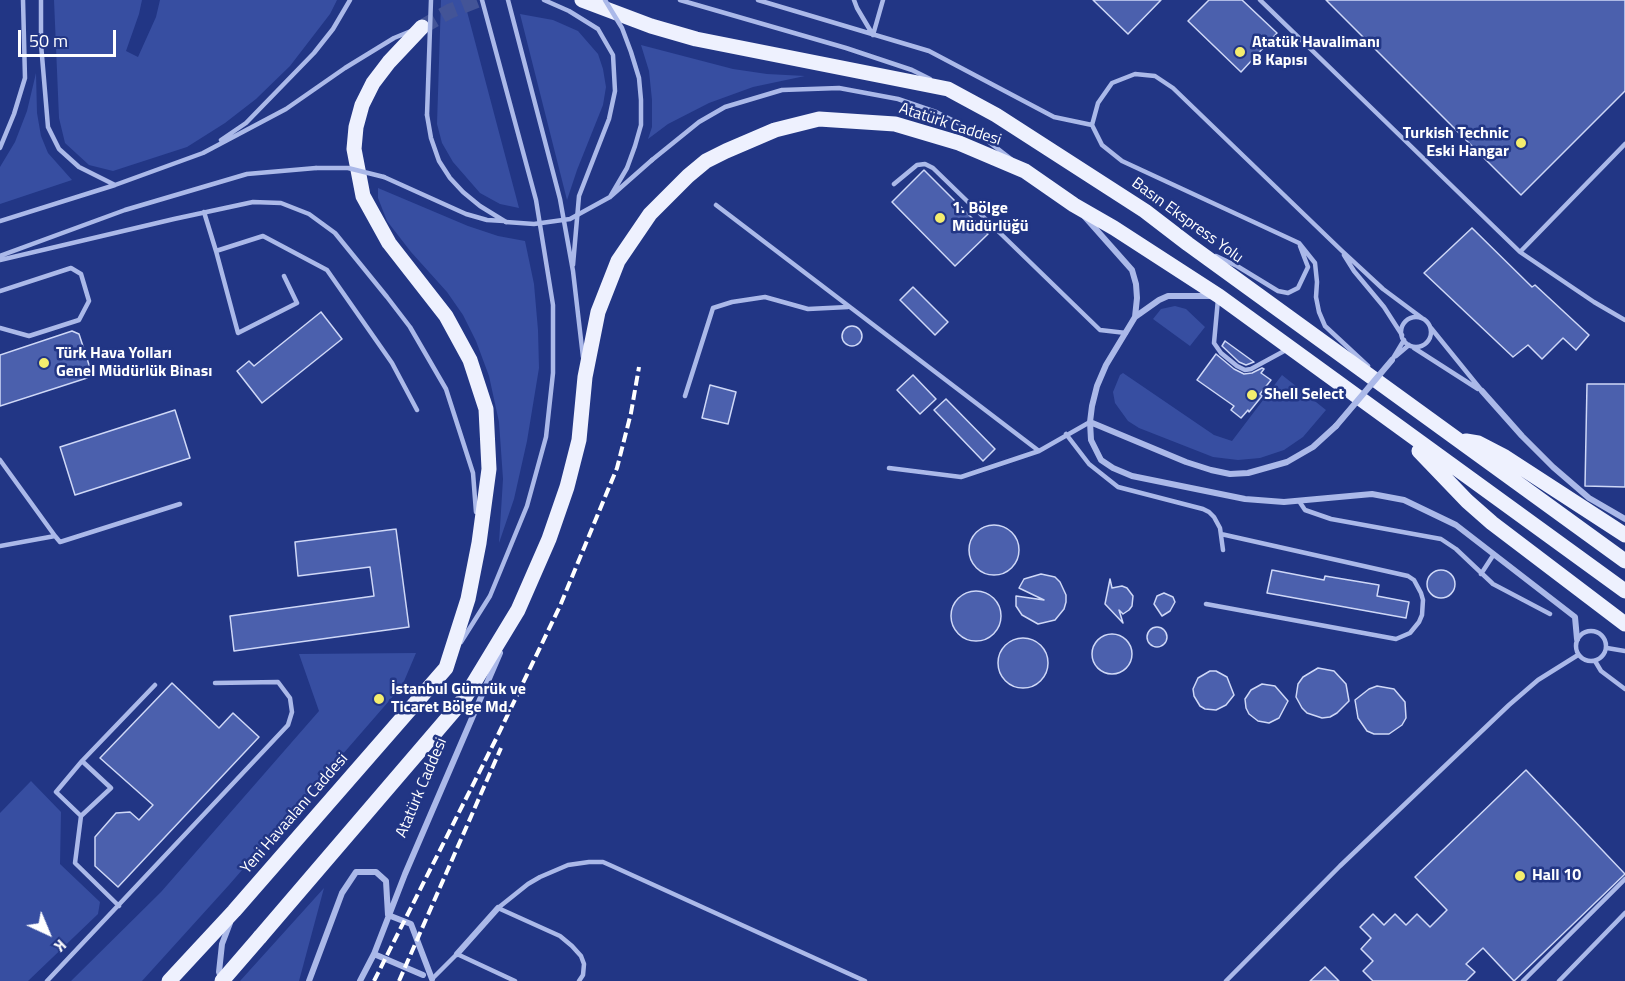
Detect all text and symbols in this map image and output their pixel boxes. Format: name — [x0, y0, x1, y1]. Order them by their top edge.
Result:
scale bar — [21, 18, 118, 56]
text: 50 m — [29, 27, 68, 54]
place label: Atatük Havalimanı B Kapısı — [1252, 33, 1380, 71]
marker: Atatük Havalimanı B Kapısı — [1233, 45, 1247, 59]
street label: Atatürk Caddesi — [896, 99, 1004, 151]
place label: Turkish Technic Eski Hangar — [1403, 124, 1509, 162]
marker: Turkish Technic Eski Hangar — [1514, 136, 1528, 150]
street label: Basın Ekspress Yolu — [1127, 174, 1247, 268]
place label: 1. Bölge Müdürlüğü — [952, 199, 1029, 237]
marker: 1. Bölge Müdürlüğü — [933, 211, 947, 225]
place label: Türk Hava Yolları Genel Müdürlük Binası — [56, 344, 212, 382]
marker: Türk Hava Yolları Genel Müdürlük Binası — [37, 356, 51, 370]
place label: Shell Select — [1264, 385, 1344, 405]
marker: Shell Select — [1245, 388, 1259, 402]
place label: İstanbul Gümrük ve Ticaret Bölge Md. — [391, 680, 526, 718]
marker: İstanbul Gümrük ve Ticaret Bölge Md. — [372, 692, 386, 706]
street label: Atatürk Caddesi — [392, 735, 452, 841]
street label: Yeni Havaalanı Caddesi — [237, 750, 353, 878]
place label: Hall 10 — [1532, 866, 1581, 886]
marker: Hall 10 — [1513, 869, 1527, 883]
north arrow — [18, 903, 78, 963]
text: K — [49, 934, 72, 958]

